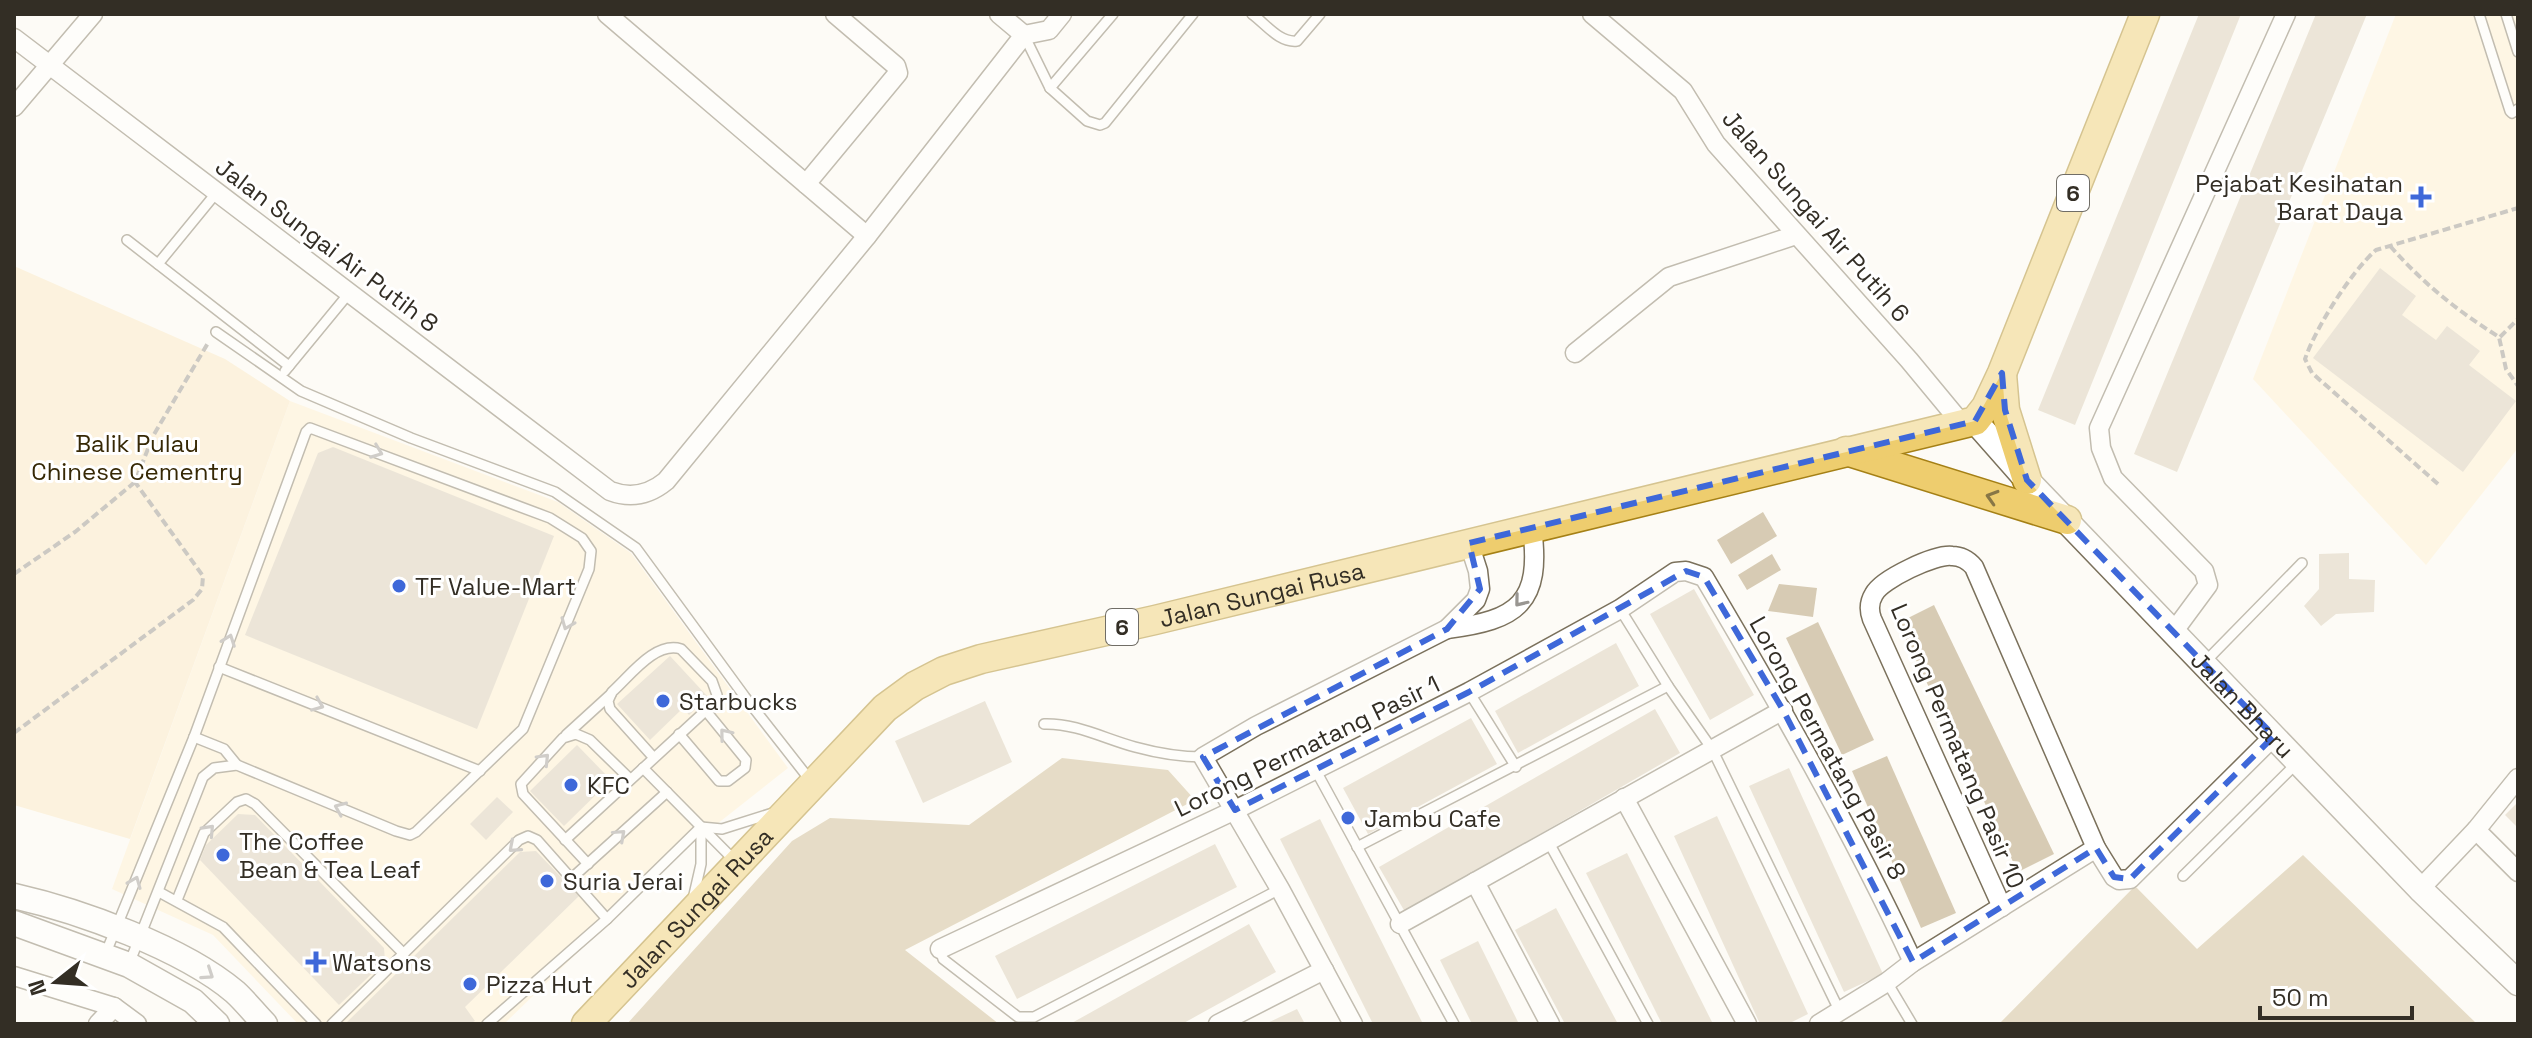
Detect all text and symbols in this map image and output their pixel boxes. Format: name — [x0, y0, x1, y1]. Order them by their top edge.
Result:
street label: Jalan Sungai Air Putih 6 — [1715, 104, 1917, 328]
street label: Jalan Sungai Air Putih 8 — [209, 151, 445, 339]
place label: Pejabat Kesihatan Barat Daya — [2195, 168, 2403, 227]
road number: 6 — [2057, 175, 2089, 211]
marker: Pejabat Kesihatan Barat Daya — [2410, 186, 2432, 208]
park label: Balik Pulau Chinese Cementry — [31, 428, 243, 487]
one-way arrow — [369, 442, 383, 459]
one-way arrow — [1986, 490, 2000, 506]
street label: Jalan Sungai Rusa — [1156, 554, 1368, 634]
place label: TF Value-Mart — [415, 571, 576, 602]
marker: TF Value-Mart — [390, 577, 408, 595]
one-way arrow — [1515, 592, 1529, 607]
street label: Lorong Permatang Pasir 10 — [1884, 599, 2032, 893]
road number: 6 — [1106, 609, 1138, 645]
street label: Lorong Permatang Pasir 8 — [1743, 611, 1913, 885]
one-way arrow — [560, 616, 577, 630]
one-way arrow — [220, 634, 236, 648]
street label: Jalan Bharu — [2184, 645, 2301, 764]
street label: Lorong Permatang Pasir 1 — [1169, 668, 1445, 824]
place label: Starbucks — [679, 686, 797, 717]
marker: Starbucks — [654, 692, 672, 710]
one-way arrow — [310, 696, 324, 712]
one-way arrow — [720, 729, 735, 743]
one-way arrow — [534, 753, 548, 768]
place label: KFC — [587, 770, 630, 801]
marker: KFC — [562, 776, 580, 794]
one-way arrow — [334, 801, 348, 817]
place label: Jambu Cafe — [1364, 803, 1501, 834]
marker: Jambu Cafe — [1339, 809, 1357, 827]
street label: Jalan Sungai Rusa — [613, 821, 779, 995]
one-way arrow — [199, 824, 213, 839]
place label: The Coffee Bean & Tea Leaf — [239, 826, 421, 885]
one-way arrow — [611, 829, 625, 844]
one-way arrow — [508, 837, 523, 852]
marker: The Coffee Bean & Tea Leaf — [214, 846, 232, 864]
place label: Suria Jerai — [563, 866, 683, 897]
marker: Suria Jerai — [538, 872, 556, 890]
one-way arrow — [125, 876, 142, 890]
north arrow — [16, 942, 96, 1022]
place label: Watsons — [332, 947, 432, 978]
marker: Watsons — [307, 953, 325, 971]
one-way arrow — [200, 964, 214, 979]
place label: Pizza Hut — [486, 969, 593, 1000]
scale bar — [2260, 970, 2412, 1020]
marker: Pizza Hut — [461, 975, 479, 993]
text: N — [21, 977, 52, 999]
text: 50 m — [2272, 982, 2329, 1013]

